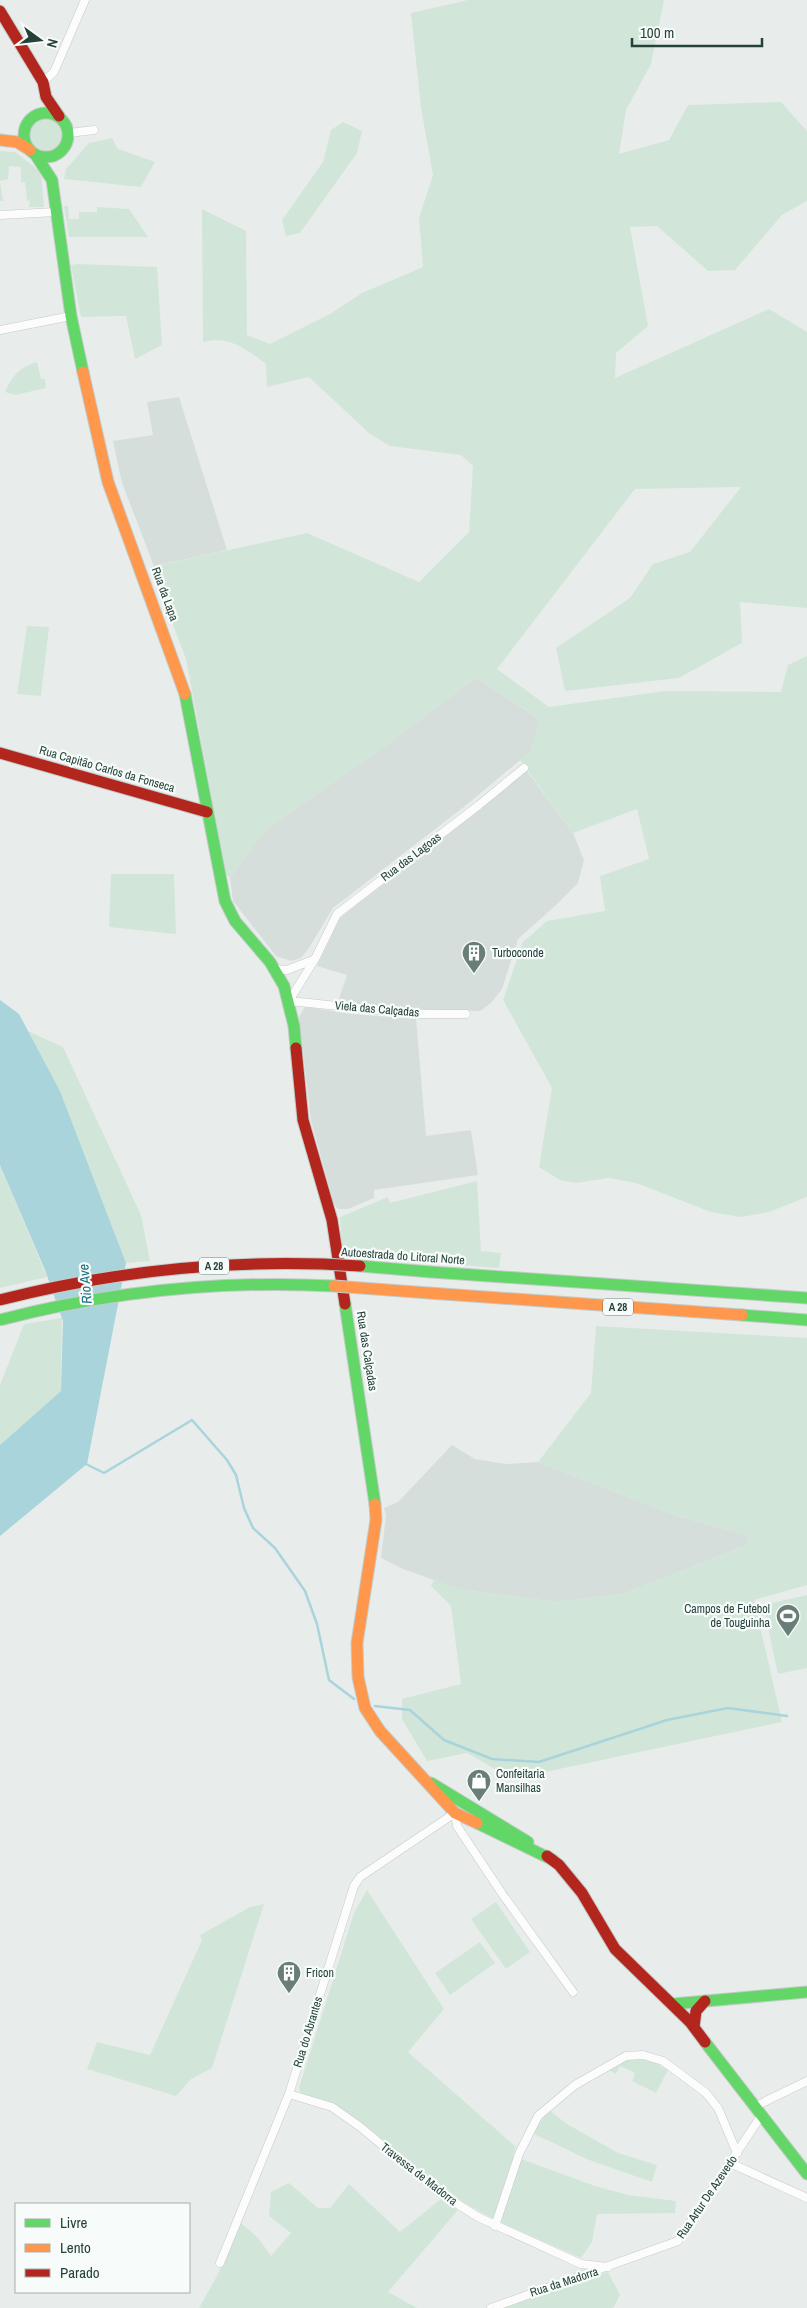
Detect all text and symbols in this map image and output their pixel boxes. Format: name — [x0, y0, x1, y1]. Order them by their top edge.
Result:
north arrow — [15, 15, 65, 65]
scale bar — [632, 15, 762, 47]
text: 100 m — [640, 22, 674, 43]
text: N — [43, 37, 62, 50]
street label: Rua da Lapa — [148, 565, 182, 624]
street label: Rua Capitão Carlos da Fonseca — [37, 742, 177, 796]
street label: Rua das Lagoas — [378, 829, 444, 885]
building icon: Turboconde — [461, 940, 487, 974]
place label: Turboconde — [492, 945, 544, 961]
street label: Viela das Calçadas — [334, 997, 420, 1021]
street label: Autoestrada do Litoral Norte — [340, 1244, 465, 1268]
road number: A 28 — [199, 1258, 229, 1274]
water label: Rio Ave — [74, 1263, 96, 1305]
road number: A 28 — [603, 1298, 633, 1315]
street label: Rua das Calçadas — [353, 1310, 381, 1392]
place label: Campos de Futebol de Touguinha — [684, 1601, 771, 1631]
sports icon: Campos de Futebol de Touguinha — [775, 1603, 801, 1637]
place label: Confeitaria Mansilhas — [496, 1766, 545, 1796]
shop icon: Confeitaria Mansilhas — [466, 1768, 492, 1802]
building icon: Fricon — [276, 1960, 302, 1994]
place label: Fricon — [306, 1965, 334, 1981]
street label: Rua do Abrantes — [290, 1995, 326, 2069]
street label: Travessa de Madorra — [377, 2139, 461, 2209]
street label: Rua Artur De Azevedo — [673, 2152, 741, 2242]
legend — [15, 2203, 190, 2293]
text: Livre — [60, 2212, 88, 2233]
text: Lento — [60, 2237, 91, 2258]
text: Parado — [60, 2262, 100, 2283]
street label: Rua da Madorra — [528, 2263, 601, 2301]

